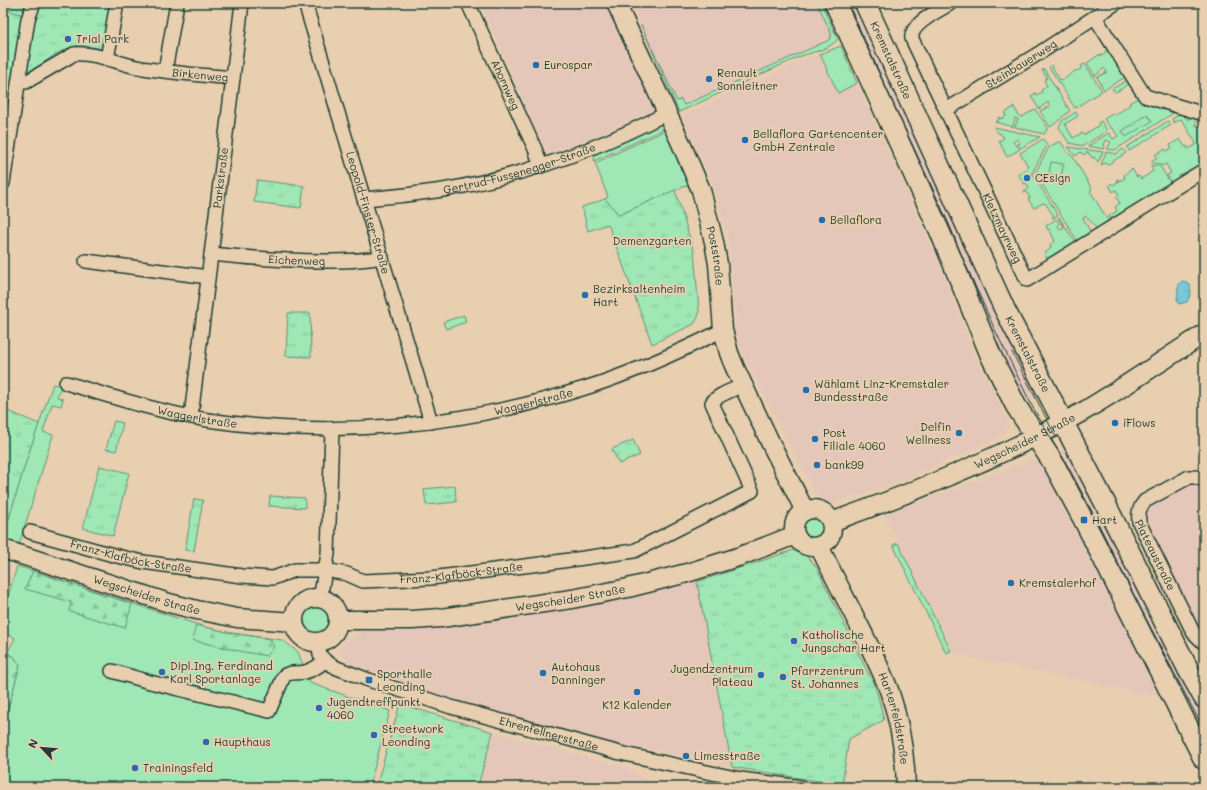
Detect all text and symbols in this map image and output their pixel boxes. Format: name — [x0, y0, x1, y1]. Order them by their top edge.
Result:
street label: Kremstalstraße — [867, 19, 916, 102]
place label: Trial Park — [76, 31, 129, 46]
marker: Trial Park — [63, 34, 73, 44]
street label: Steinbauerweg — [982, 36, 1059, 91]
street label: Ahornweg — [488, 57, 524, 112]
place label: Eurospar — [544, 57, 593, 72]
marker: Eurospar — [531, 60, 541, 70]
street label: Birkenweg — [171, 64, 229, 85]
place label: Renault Sonnleitner — [717, 65, 778, 93]
marker: Renault Sonnleitner — [704, 74, 714, 84]
place label: Bellaflora Gartencenter GmbH Zentrale — [753, 126, 883, 154]
marker: Bellaflora Gartencenter GmbH Zentrale — [740, 135, 750, 145]
street label: Gertrud-Fussenegger-Straße — [442, 139, 598, 197]
street label: Parkstraße — [209, 146, 231, 209]
street label: Leopold-Finster-Straße — [343, 150, 394, 276]
place label: CEsign — [1035, 170, 1070, 185]
marker: CEsign — [1022, 173, 1032, 183]
street label: Kletzmayrweg — [980, 190, 1026, 265]
place label: Bellaflora — [830, 212, 882, 227]
marker: Bellaflora — [817, 215, 827, 225]
street label: Poststraße — [703, 225, 728, 286]
park label: Demenzgarten — [613, 233, 691, 248]
street label: Eichenweg — [268, 251, 325, 268]
place label: Bezirksaltenheim Hart — [593, 281, 685, 309]
marker: Bezirksaltenheim Hart — [580, 290, 590, 300]
street label: Kremstalstraße — [1002, 313, 1054, 395]
place label: Wählamt Linz-Kremstaler Bundesstraße — [814, 376, 949, 404]
street label: Waggerlstraße — [493, 384, 575, 418]
marker: Wählamt Linz-Kremstaler Bundesstraße — [801, 385, 811, 395]
street label: Waggerlstraße — [156, 402, 238, 431]
street label: Wegscheider Straße — [971, 409, 1078, 472]
place label: iFlows — [1123, 415, 1156, 430]
marker: iFlows — [1110, 418, 1120, 428]
place label: Delfin Wellness — [905, 419, 951, 447]
place label: Post Filiale 4060 — [823, 425, 885, 453]
marker: Delfin Wellness — [954, 428, 964, 438]
marker: Post Filiale 4060 — [810, 434, 820, 444]
place label: bank99 — [825, 457, 864, 472]
marker: bank99 — [812, 460, 822, 470]
place label: Hart — [1092, 512, 1117, 527]
marker: Hart — [1079, 515, 1089, 525]
street label: Plateaustraße — [1132, 517, 1179, 593]
street label: Franz-Klafböck-Straße — [69, 535, 193, 576]
street label: Franz-Klafböck-Straße — [400, 558, 524, 586]
street label: Wegscheider Straße — [92, 571, 202, 618]
place label: Kremstalerhof — [1019, 575, 1097, 590]
marker: Kremstalerhof — [1006, 578, 1016, 588]
street label: Wegscheider Straße — [514, 581, 627, 614]
place label: Katholische Jungschar Hart — [802, 627, 886, 655]
marker: Katholische Jungschar Hart — [789, 636, 799, 646]
place label: Dipl.Ing. Ferdinand Karl Sportanlage — [170, 658, 273, 686]
place label: Autohaus Danninger — [551, 659, 606, 687]
place label: Jugendzentrum Plateau — [671, 661, 753, 689]
place label: Pfarrzentrum St. Johannes — [791, 663, 864, 691]
place label: Sporthalle Leonding — [377, 666, 432, 694]
marker: Dipl.Ing. Ferdinand Karl Sportanlage — [157, 667, 167, 677]
marker: Autohaus Danninger — [538, 668, 548, 678]
marker: Jugendzentrum Plateau — [756, 670, 766, 680]
street label: Harterfeldstraße — [875, 670, 913, 765]
marker: Pfarrzentrum St. Johannes — [778, 672, 788, 682]
marker: Sporthalle Leonding — [364, 675, 374, 685]
marker: K12 Kalender — [632, 687, 642, 697]
place label: Jugendtreffpunkt 4060 — [327, 694, 421, 722]
place label: K12 Kalender — [602, 697, 672, 712]
marker: Jugendtreffpunkt 4060 — [314, 703, 324, 713]
street label: Ehrenfellnerstraße — [498, 713, 601, 754]
place label: Streetwork Leonding — [382, 721, 444, 749]
north arrow — [22, 728, 62, 768]
marker: Streetwork Leonding — [369, 730, 379, 740]
place label: Haupthaus — [214, 734, 271, 749]
text: N — [24, 736, 41, 750]
marker: Haupthaus — [201, 737, 211, 747]
place label: Limesstraße — [694, 748, 761, 763]
marker: Limesstraße — [681, 751, 691, 761]
place label: Trainingsfeld — [143, 760, 213, 775]
marker: Trainingsfeld — [130, 763, 140, 773]

